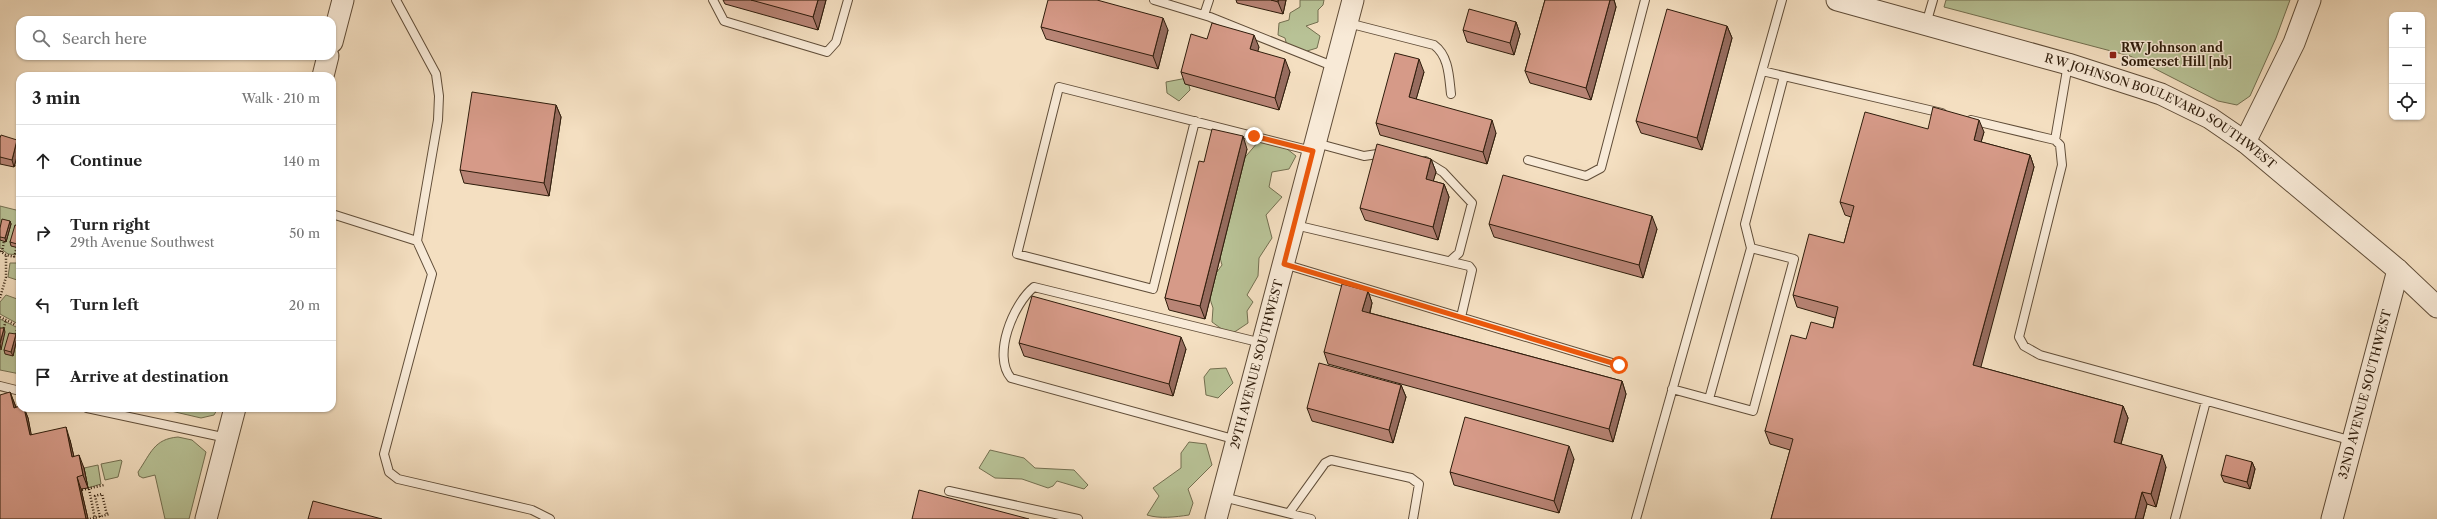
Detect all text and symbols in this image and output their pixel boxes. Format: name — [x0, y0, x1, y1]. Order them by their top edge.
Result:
map controls — [2389, 12, 2425, 120]
button: + — [2389, 12, 2425, 48]
search box — [16, 16, 336, 60]
icon: search — [30, 27, 52, 49]
text: Search here — [62, 29, 147, 48]
place label: RW Johnson and Somerset Hill [nb] — [2121, 40, 2232, 69]
button: − — [2389, 48, 2425, 84]
street label: R W JOHNSON BOULEVARD SOUTHWEST — [2043, 50, 2279, 172]
marker: RW Johnson and Somerset Hill [nb] — [2108, 50, 2118, 60]
button: locate — [2389, 84, 2425, 120]
text: 3 min — [32, 88, 81, 108]
text: Walk · 210 m — [242, 90, 320, 106]
route end — [1245, 127, 1263, 145]
icon: ahead — [32, 150, 54, 172]
text: Continue — [70, 151, 142, 170]
text: 140 m — [283, 153, 320, 169]
text: Turn right — [70, 215, 150, 234]
icon: right — [32, 222, 54, 244]
text: 50 m — [289, 225, 320, 241]
text: 29th Avenue Southwest — [70, 234, 214, 250]
street label: 29TH AVENUE SOUTHWEST — [1227, 278, 1286, 451]
icon: left — [32, 294, 54, 316]
text: Turn left — [70, 295, 139, 314]
text: 20 m — [289, 297, 320, 313]
street label: 32ND AVENUE SOUTHWEST — [2335, 308, 2394, 481]
route start — [1610, 356, 1628, 374]
icon: arrive — [32, 366, 54, 388]
text: Arrive at destination — [70, 367, 229, 386]

